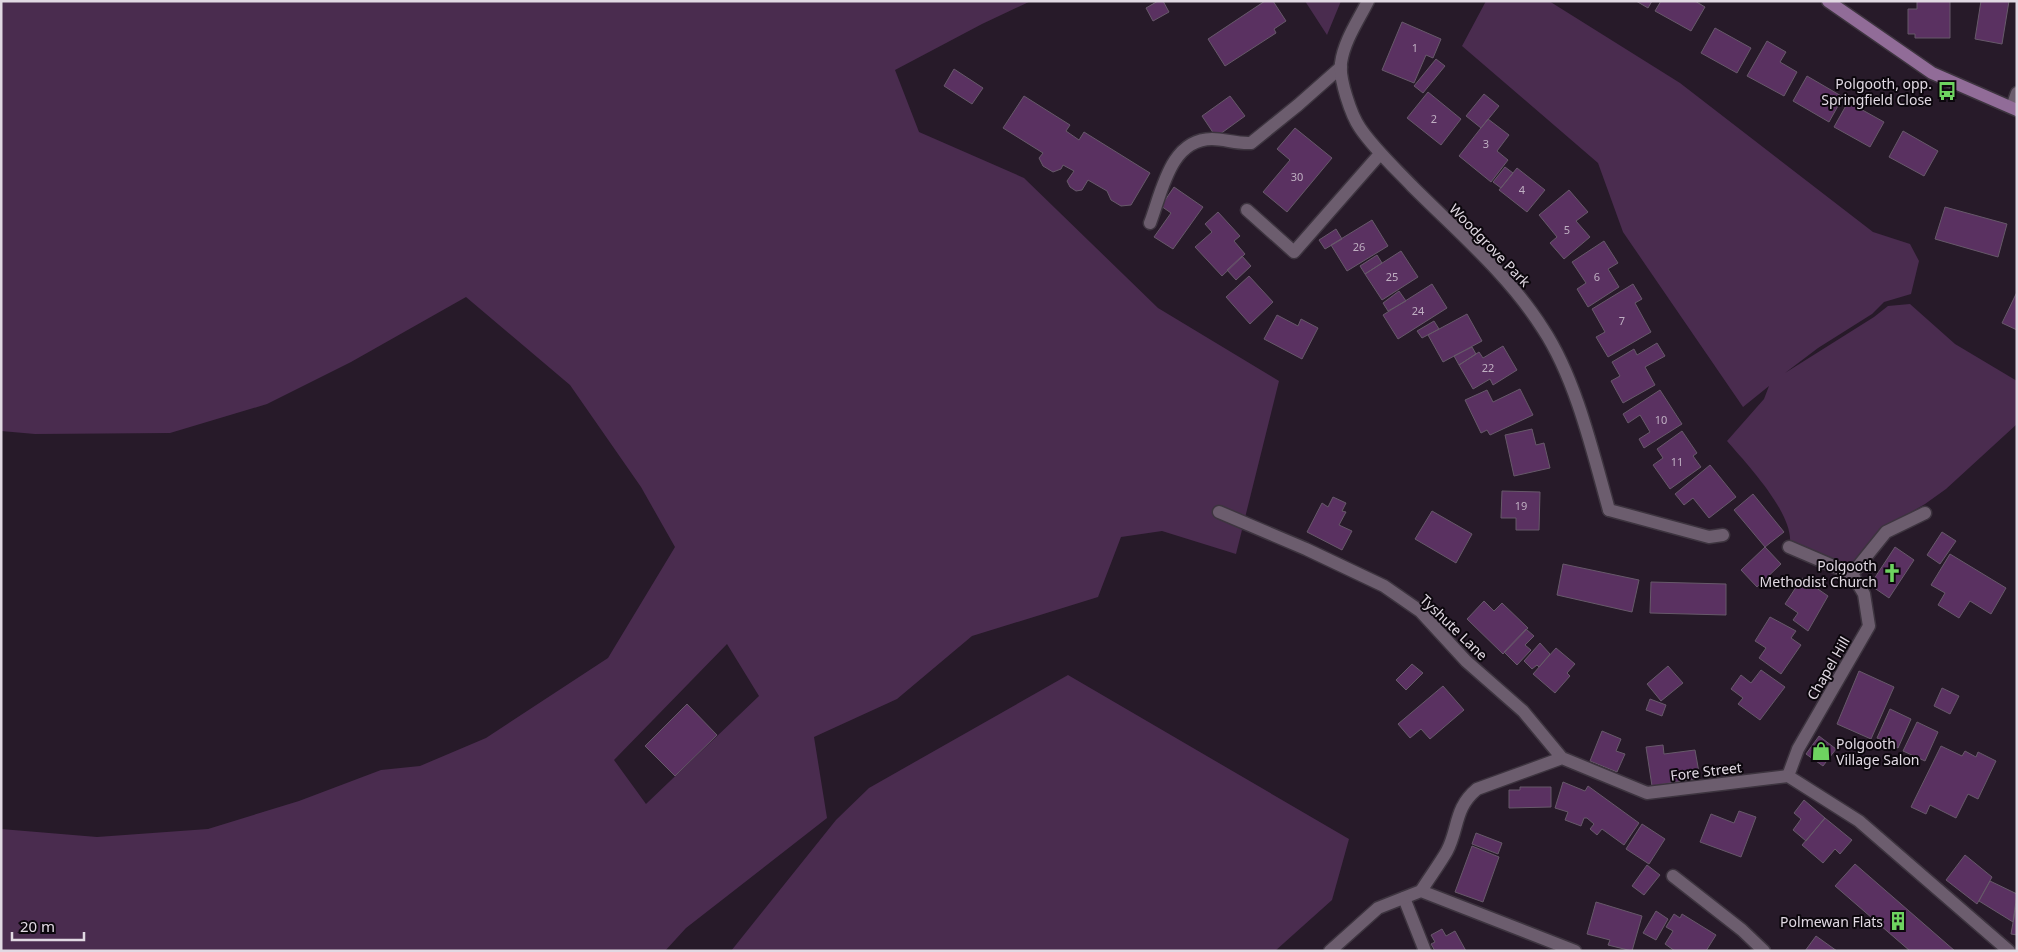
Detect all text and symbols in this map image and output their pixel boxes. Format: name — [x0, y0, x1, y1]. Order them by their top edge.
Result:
house number: 1 — [1412, 40, 1418, 55]
place label: Polgooth, opp. Springfield Close — [1821, 74, 1932, 109]
bus stop icon: Polgooth, opp. Springfield Close — [1936, 80, 1958, 102]
house number: 2 — [1431, 111, 1437, 126]
house number: 3 — [1483, 136, 1489, 151]
house number: 30 — [1291, 169, 1303, 184]
house number: 4 — [1519, 182, 1526, 197]
street label: Woodgrove Park — [1445, 199, 1535, 291]
house number: 5 — [1564, 222, 1570, 237]
house number: 26 — [1353, 239, 1365, 254]
house number: 25 — [1386, 269, 1398, 284]
house number: 6 — [1594, 269, 1600, 284]
house number: 24 — [1412, 303, 1425, 318]
house number: 7 — [1619, 313, 1625, 328]
house number: 22 — [1482, 360, 1494, 375]
house number: 10 — [1655, 412, 1667, 427]
house number: 11 — [1671, 454, 1683, 469]
house number: 19 — [1515, 498, 1527, 513]
place label: Polgooth Methodist Church — [1760, 556, 1877, 591]
church icon: Polgooth Methodist Church — [1881, 562, 1903, 584]
street label: Tyshute Lane — [1416, 590, 1492, 664]
street label: Chapel Hill — [1802, 633, 1854, 703]
place label: Polgooth Village Salon — [1836, 734, 1920, 769]
shop icon: Polgooth Village Salon — [1810, 740, 1832, 762]
street label: Fore Street — [1669, 757, 1743, 785]
scale bar — [12, 910, 85, 942]
building icon: Polmewan Flats — [1887, 910, 1909, 932]
place label: Polmewan Flats — [1780, 912, 1883, 931]
text: 20 m — [20, 916, 55, 936]

